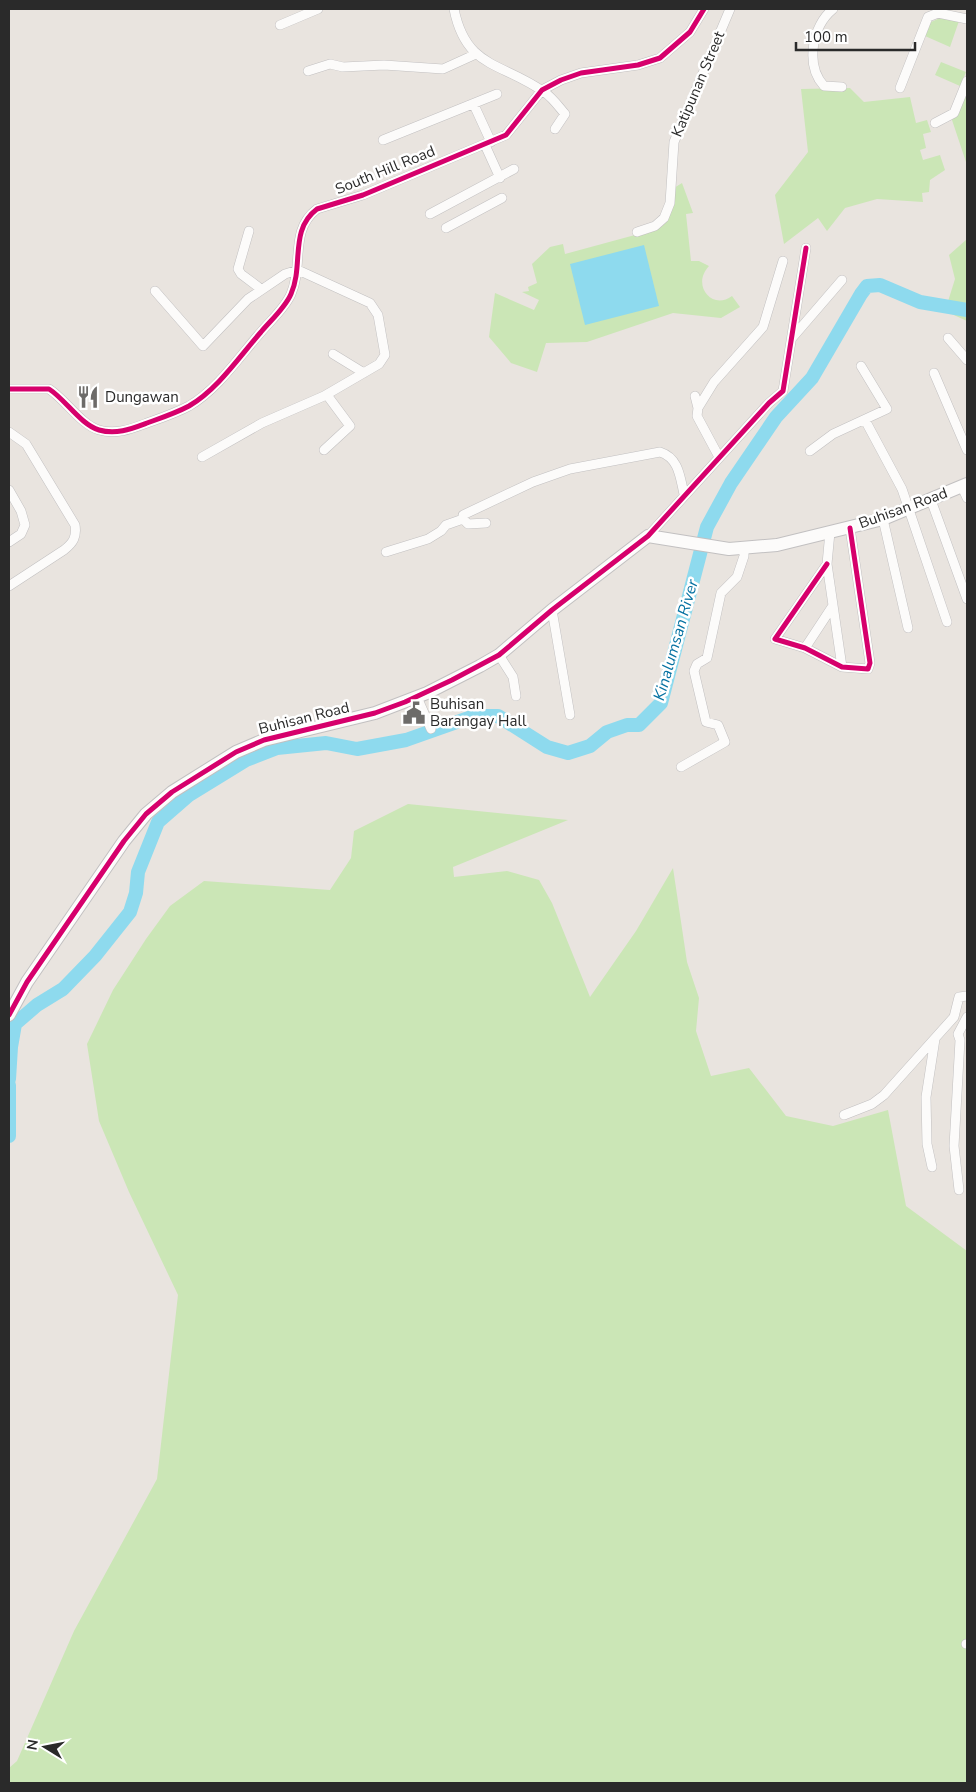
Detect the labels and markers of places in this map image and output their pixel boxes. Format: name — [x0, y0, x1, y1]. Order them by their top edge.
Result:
restaurant icon: Dungawan — [75, 384, 101, 410]
place label: Dungawan — [105, 387, 179, 407]
place label: Buhisan Barangay Hall — [430, 694, 527, 731]
public building icon: Buhisan Barangay Hall — [401, 700, 427, 726]

